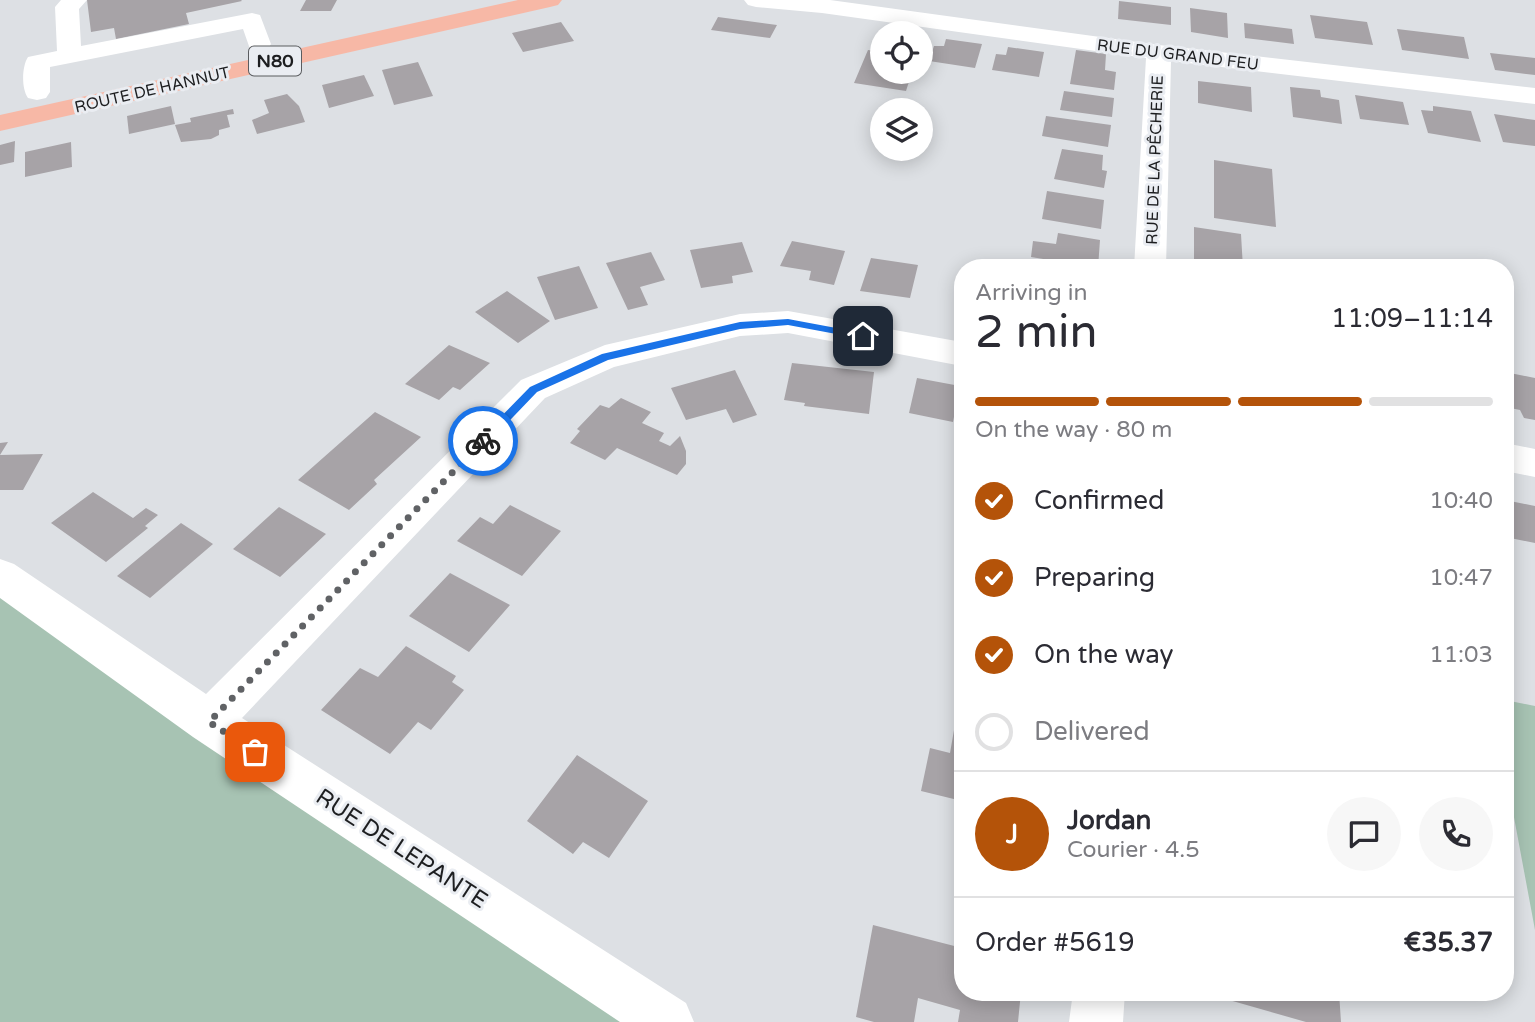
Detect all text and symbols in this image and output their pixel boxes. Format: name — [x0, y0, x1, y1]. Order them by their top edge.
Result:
map controls — [870, 21, 933, 161]
button: locate — [870, 21, 933, 84]
street label: RUE DU GRAND FEU — [1096, 35, 1260, 75]
road number: N80 — [249, 46, 301, 76]
street label: ROUTE DE HANNUT — [73, 62, 232, 118]
street label: RUE DE LA PÊCHERIE — [1142, 75, 1168, 245]
button: layers — [870, 98, 933, 161]
text: Arriving in — [975, 279, 1088, 307]
text: 11:09–11:14 — [1331, 303, 1493, 334]
text: 2 min — [975, 305, 1098, 360]
pin — [833, 306, 893, 366]
icon: home — [844, 317, 882, 355]
courier — [448, 406, 518, 476]
text: On the way · 80 m — [975, 416, 1172, 444]
icon: bike — [464, 422, 502, 460]
icon: check — [975, 482, 1013, 520]
text: Confirmed — [1034, 485, 1164, 516]
text: 10:40 — [1429, 487, 1493, 515]
icon: check — [975, 559, 1013, 597]
text: Preparing — [1034, 562, 1155, 593]
text: 10:47 — [1429, 564, 1493, 592]
icon: check — [975, 636, 1013, 674]
text: On the way — [1034, 639, 1174, 670]
text: 11:03 — [1429, 641, 1493, 669]
text: Delivered — [1034, 716, 1150, 747]
pin — [225, 722, 285, 782]
icon: bag — [236, 733, 274, 771]
street label: RUE DE LEPANTE — [310, 783, 493, 915]
button: chat — [1327, 797, 1401, 871]
button: phone — [1419, 797, 1493, 871]
text: Jordan — [1067, 805, 1151, 836]
text: J — [1006, 819, 1018, 850]
text: Courier · 4.5 — [1067, 836, 1200, 864]
text: Order #5619 — [975, 927, 1135, 958]
text: €35.37 — [1403, 927, 1493, 958]

